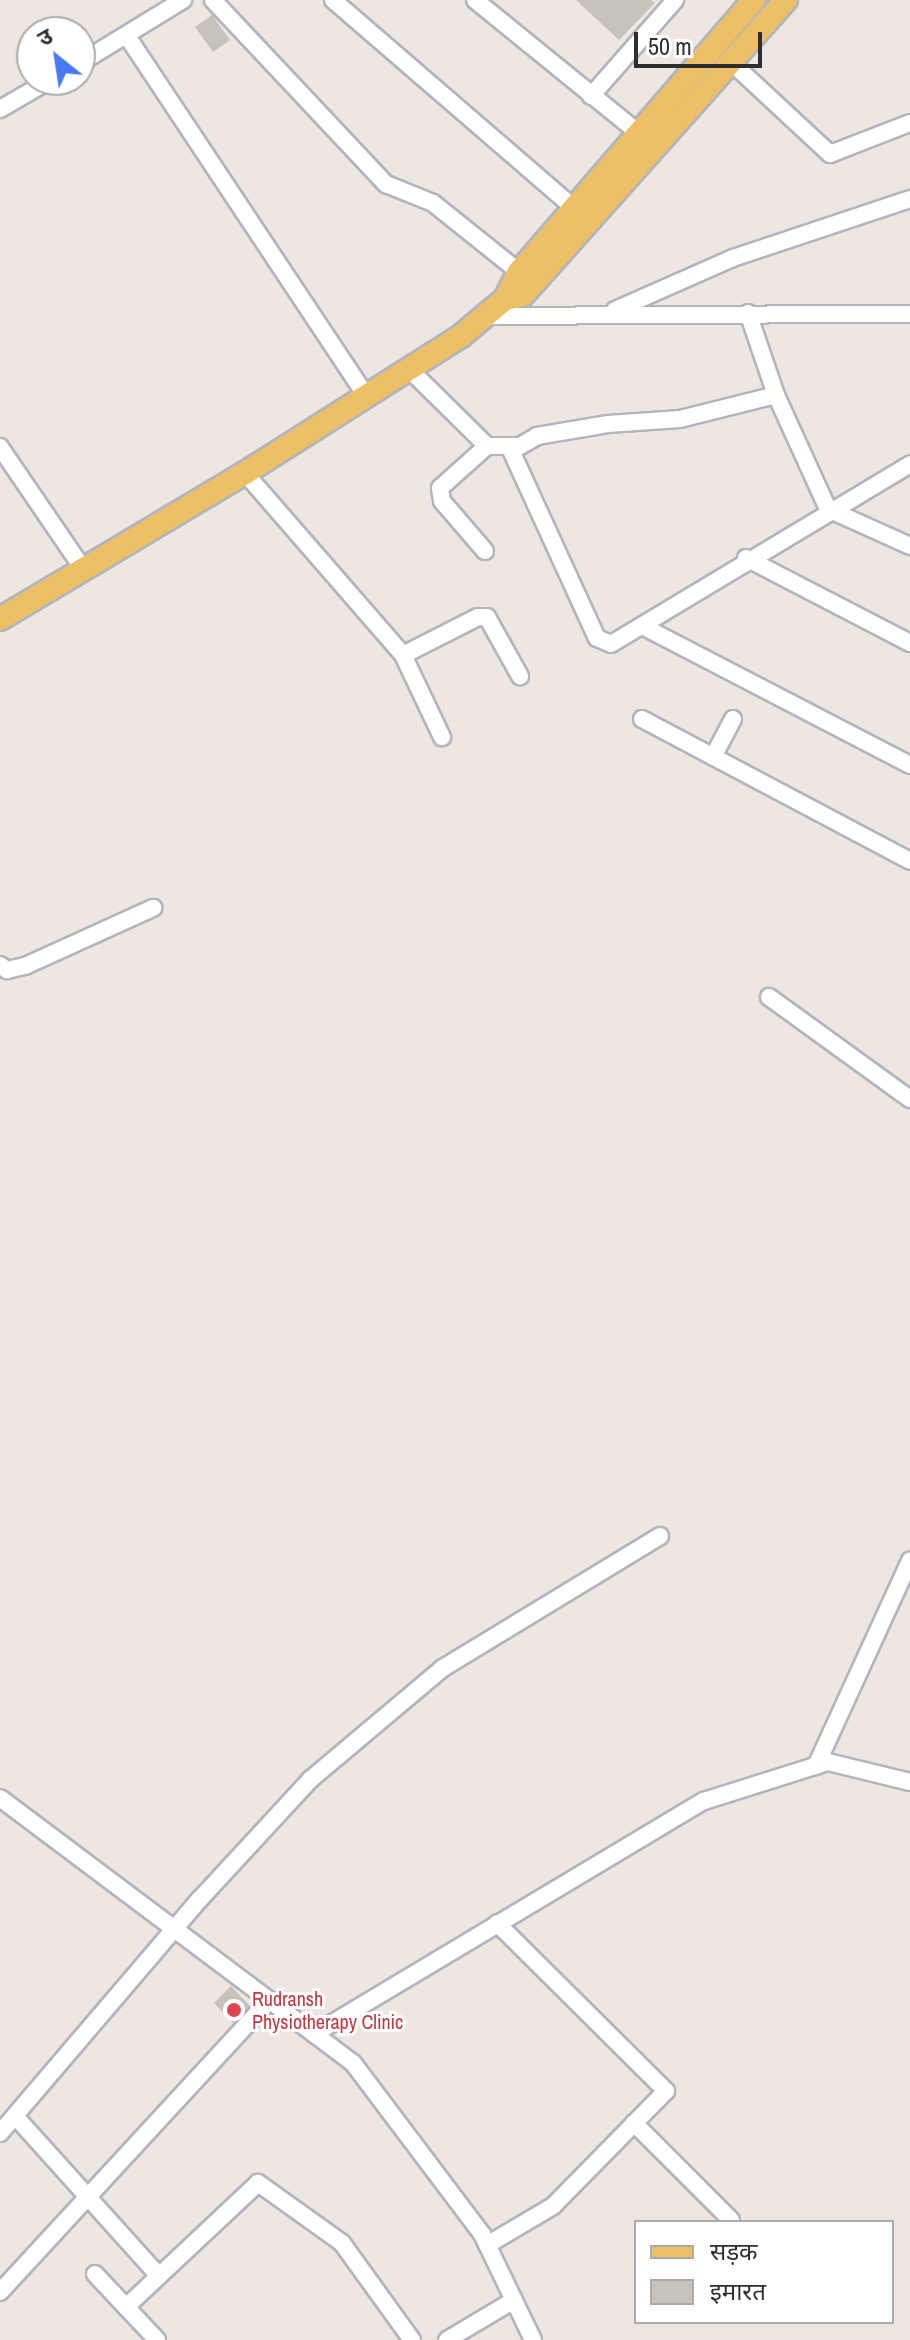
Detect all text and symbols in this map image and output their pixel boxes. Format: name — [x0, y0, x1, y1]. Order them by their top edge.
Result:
north arrow — [16, 16, 96, 96]
scale bar — [638, 16, 766, 66]
text: उ — [32, 21, 58, 53]
text: 50 m — [648, 30, 692, 62]
place label: Rudransh Physiotherapy Clinic — [252, 1986, 403, 2033]
marker: Rudransh Physiotherapy Clinic — [223, 1999, 245, 2021]
legend — [634, 2220, 894, 2324]
text: सड़क — [710, 2235, 758, 2267]
text: इमारत — [710, 2275, 766, 2307]

